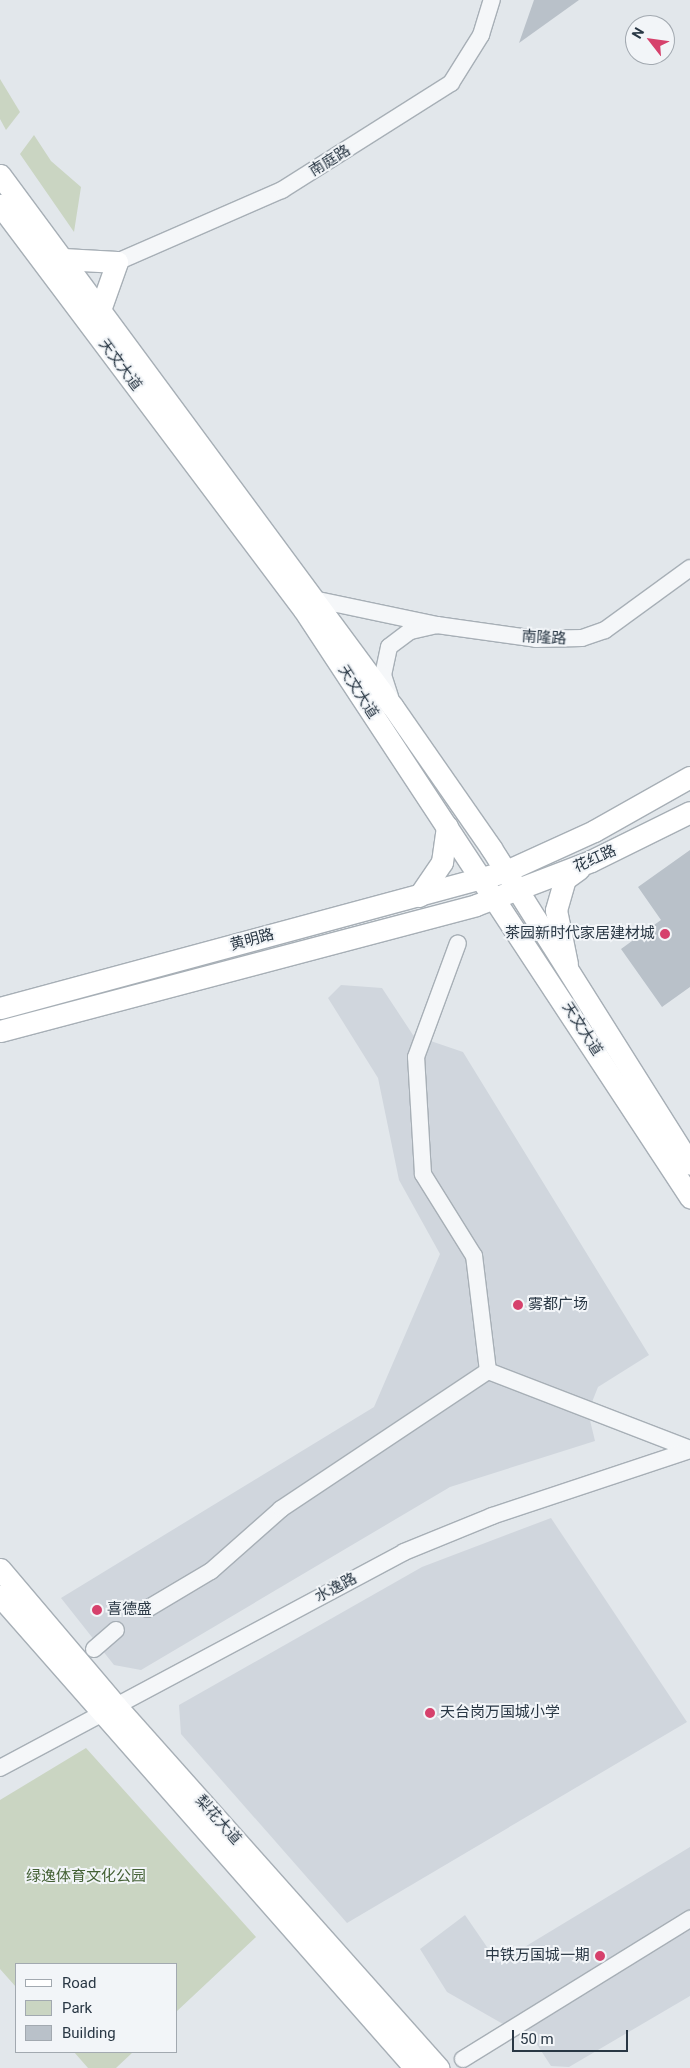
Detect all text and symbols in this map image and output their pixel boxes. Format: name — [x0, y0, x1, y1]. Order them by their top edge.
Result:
north arrow — [625, 15, 675, 65]
text: N — [628, 25, 647, 41]
street label: 南庭路 — [306, 141, 354, 181]
street label: 天文大道 — [95, 336, 145, 394]
street label: 南隆路 — [521, 628, 567, 648]
street label: 天文大道 — [334, 662, 382, 722]
street label: 花红路 — [571, 842, 619, 876]
street label: 黄明路 — [228, 925, 276, 955]
place label: 茶园新时代家居建材城 — [505, 925, 655, 943]
marker: 茶园新时代家居建材城 — [659, 928, 671, 940]
street label: 天文大道 — [558, 999, 606, 1059]
place label: 雾都广场 — [528, 1296, 588, 1314]
marker: 雾都广场 — [512, 1299, 524, 1311]
street label: 水逸路 — [312, 1569, 360, 1607]
place label: 喜德盛 — [107, 1601, 152, 1619]
marker: 喜德盛 — [91, 1604, 103, 1616]
place label: 天台岗万国城小学 — [440, 1704, 560, 1722]
marker: 天台岗万国城小学 — [424, 1707, 436, 1719]
street label: 梨花大道 — [191, 1792, 245, 1848]
park label: 绿逸体育文化公园 — [26, 1868, 146, 1886]
place label: 中铁万国城一期 — [485, 1947, 590, 1965]
marker: 中铁万国城一期 — [594, 1950, 606, 1962]
legend — [15, 1963, 178, 2053]
text: Road — [62, 1974, 96, 1992]
text: Park — [62, 1999, 92, 2017]
scale bar — [515, 2020, 631, 2052]
text: Building — [62, 2024, 116, 2042]
text: 50 m — [520, 2030, 554, 2048]

